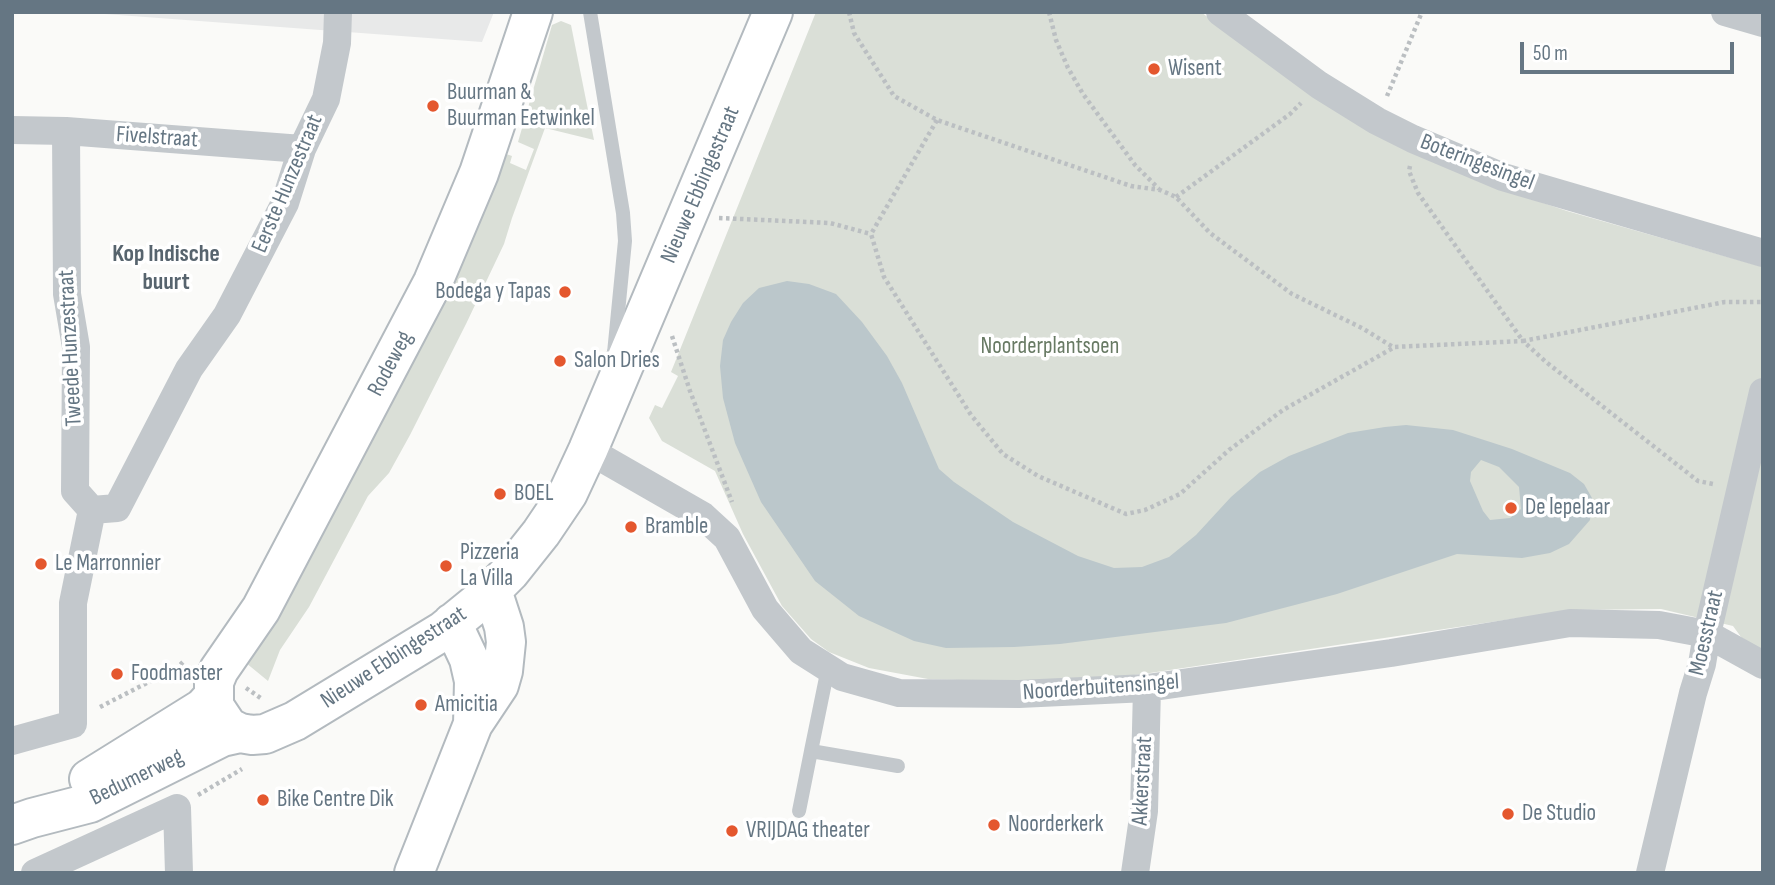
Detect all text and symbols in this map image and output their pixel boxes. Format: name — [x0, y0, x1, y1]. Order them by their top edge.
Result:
scale bar — [1523, 28, 1736, 72]
text: 50 m — [1533, 41, 1568, 66]
place label: Wisent — [1168, 55, 1222, 83]
marker: Wisent — [1146, 61, 1162, 77]
place label: Buurman & Buurman Eetwinkel — [447, 79, 595, 133]
marker: Buurman & Buurman Eetwinkel — [425, 98, 441, 114]
street label: Nieuwe Ebbingestraat — [656, 102, 746, 268]
street label: Eerste Hunzestraat — [247, 111, 329, 257]
street label: Fivelstraat — [115, 121, 199, 155]
street label: Boteringesingel — [1416, 129, 1538, 197]
district label: Kop Indische buurt — [112, 241, 220, 297]
street label: Tweede Hunzestraat — [53, 269, 89, 427]
place label: Bodega y Tapas — [435, 278, 551, 306]
marker: Bodega y Tapas — [557, 284, 573, 300]
street label: Rodeweg — [362, 327, 420, 401]
park label: Noorderplantsoen — [981, 333, 1119, 361]
place label: Salon Dries — [574, 347, 660, 375]
marker: Salon Dries — [552, 353, 568, 369]
place label: BOEL — [514, 480, 554, 508]
marker: BOEL — [492, 486, 508, 502]
place label: De lepelaar — [1525, 494, 1610, 522]
marker: De lepelaar — [1503, 500, 1519, 516]
place label: Bramble — [645, 513, 708, 541]
marker: Bramble — [623, 519, 639, 535]
place label: Pizzeria La Villa — [460, 539, 519, 593]
place label: Le Marronnier — [55, 550, 161, 578]
marker: Le Marronnier — [33, 556, 49, 572]
marker: Pizzeria La Villa — [438, 558, 454, 574]
street label: Moesstraat — [1684, 588, 1730, 678]
street label: Nieuwe Ebbingestraat — [316, 601, 472, 715]
place label: Foodmaster — [131, 660, 223, 688]
marker: Foodmaster — [109, 666, 125, 682]
street label: Noorderbuitensingel — [1022, 669, 1180, 707]
place label: Amicitia — [435, 691, 498, 719]
marker: Amicitia — [413, 697, 429, 713]
street label: Akkerstraat — [1127, 736, 1159, 826]
street label: Bedumerweg — [86, 743, 188, 813]
place label: Bike Centre Dik — [277, 786, 394, 814]
marker: Bike Centre Dik — [255, 792, 271, 808]
place label: De Studio — [1522, 800, 1596, 828]
marker: De Studio — [1500, 806, 1516, 822]
place label: Noorderkerk — [1008, 811, 1104, 839]
place label: VRIJDAG theater — [746, 817, 870, 845]
marker: Noorderkerk — [986, 817, 1002, 833]
marker: VRIJDAG theater — [724, 823, 740, 839]

